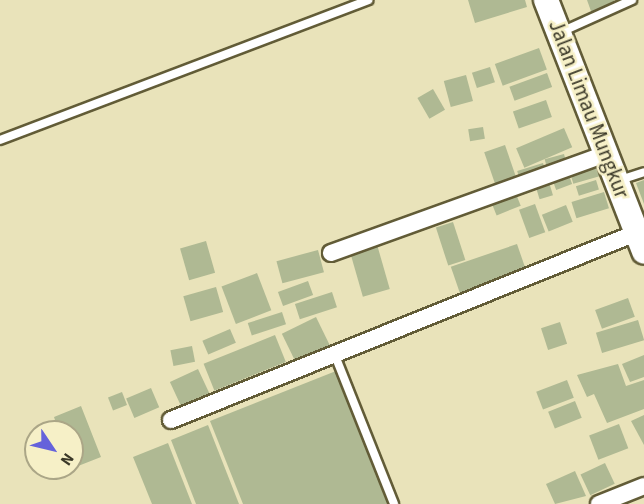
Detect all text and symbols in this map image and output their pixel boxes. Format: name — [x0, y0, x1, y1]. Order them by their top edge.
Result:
street label: Jalan Limau Mungkur — [543, 16, 635, 202]
north arrow — [24, 420, 84, 480]
text: N — [55, 449, 79, 470]

